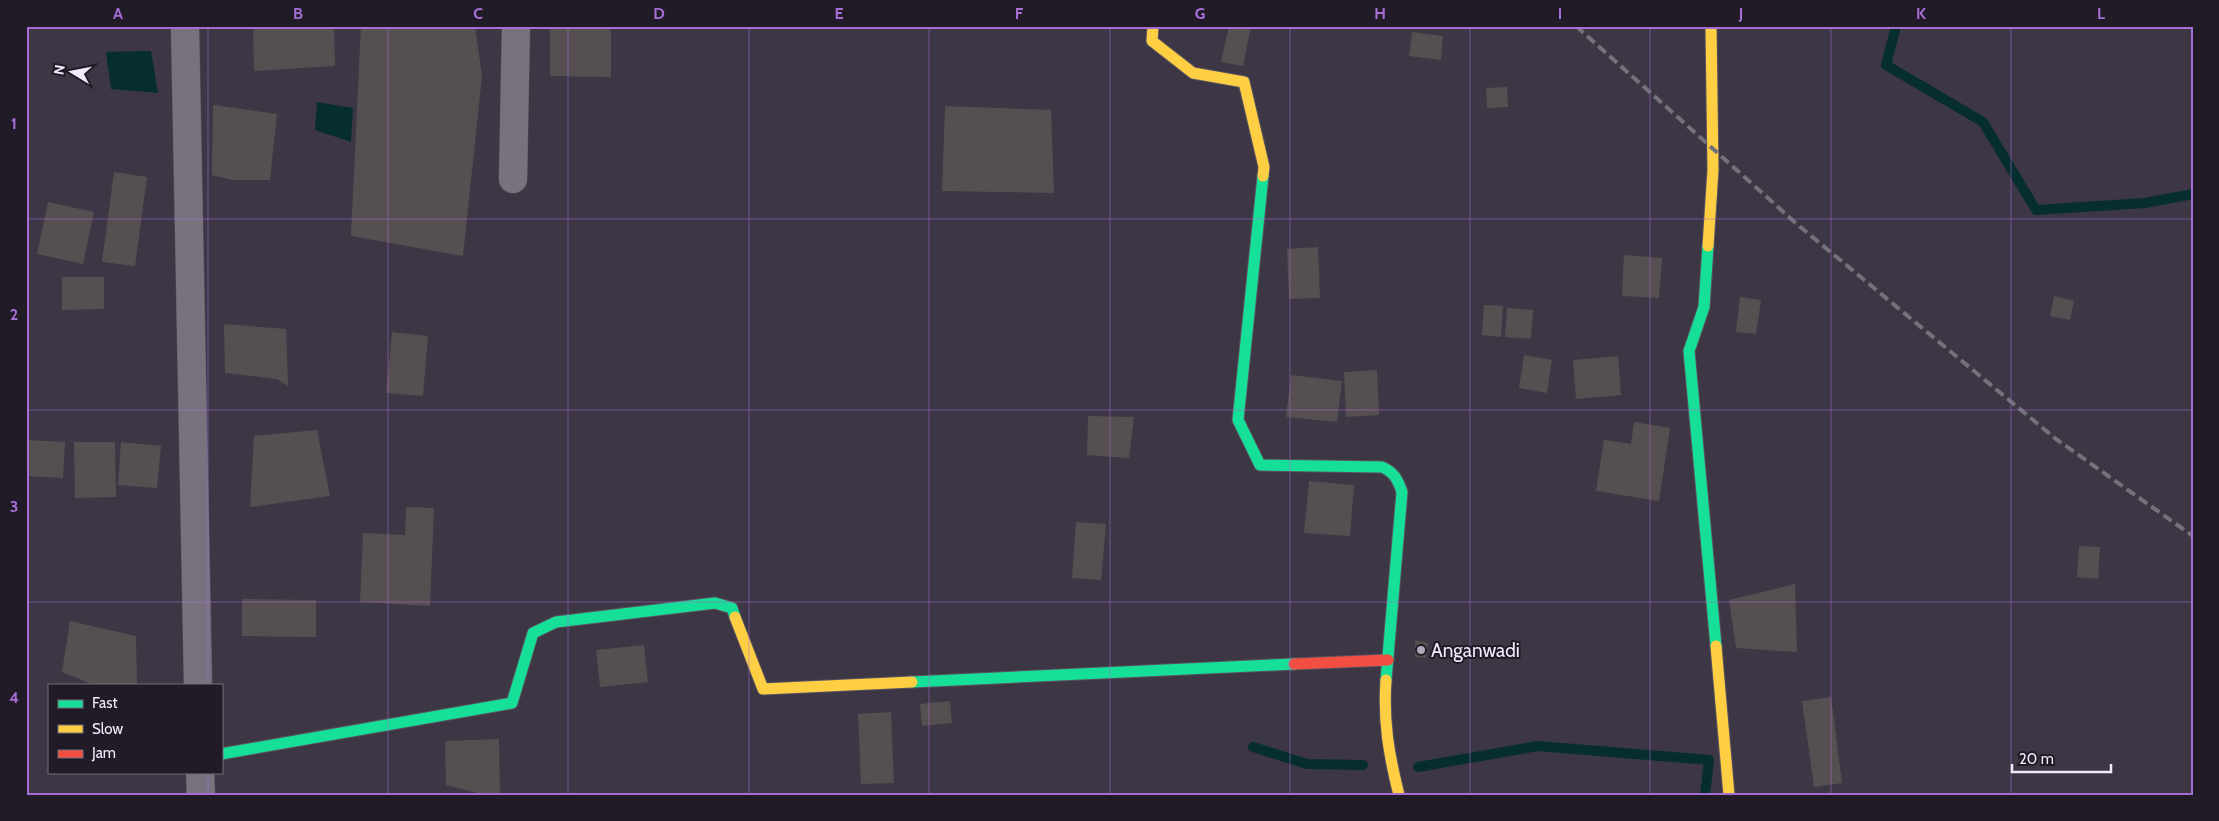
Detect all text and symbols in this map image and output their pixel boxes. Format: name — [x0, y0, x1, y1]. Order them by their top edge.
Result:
text: A — [113, 4, 123, 23]
text: B — [293, 4, 303, 23]
text: C — [473, 4, 483, 23]
text: D — [653, 4, 665, 23]
text: E — [834, 4, 844, 23]
text: F — [1015, 4, 1024, 23]
text: G — [1195, 4, 1205, 23]
text: H — [1374, 4, 1386, 23]
text: I — [1558, 4, 1562, 23]
text: J — [1738, 4, 1743, 23]
text: K — [1916, 4, 1926, 23]
text: L — [2097, 4, 2105, 23]
north arrow — [48, 48, 98, 98]
text: N — [49, 63, 69, 76]
text: 1 — [11, 114, 17, 133]
text: 2 — [10, 305, 18, 324]
text: 3 — [10, 497, 18, 516]
place label: Anganwadi — [1431, 639, 1520, 662]
marker: Anganwadi — [1415, 644, 1427, 656]
legend — [48, 684, 222, 774]
text: 4 — [9, 688, 19, 707]
text: Fast — [92, 694, 117, 712]
text: Slow — [92, 720, 123, 738]
scale bar — [2012, 741, 2110, 773]
text: Jam — [91, 744, 116, 762]
text: 20 m — [2019, 750, 2054, 768]

